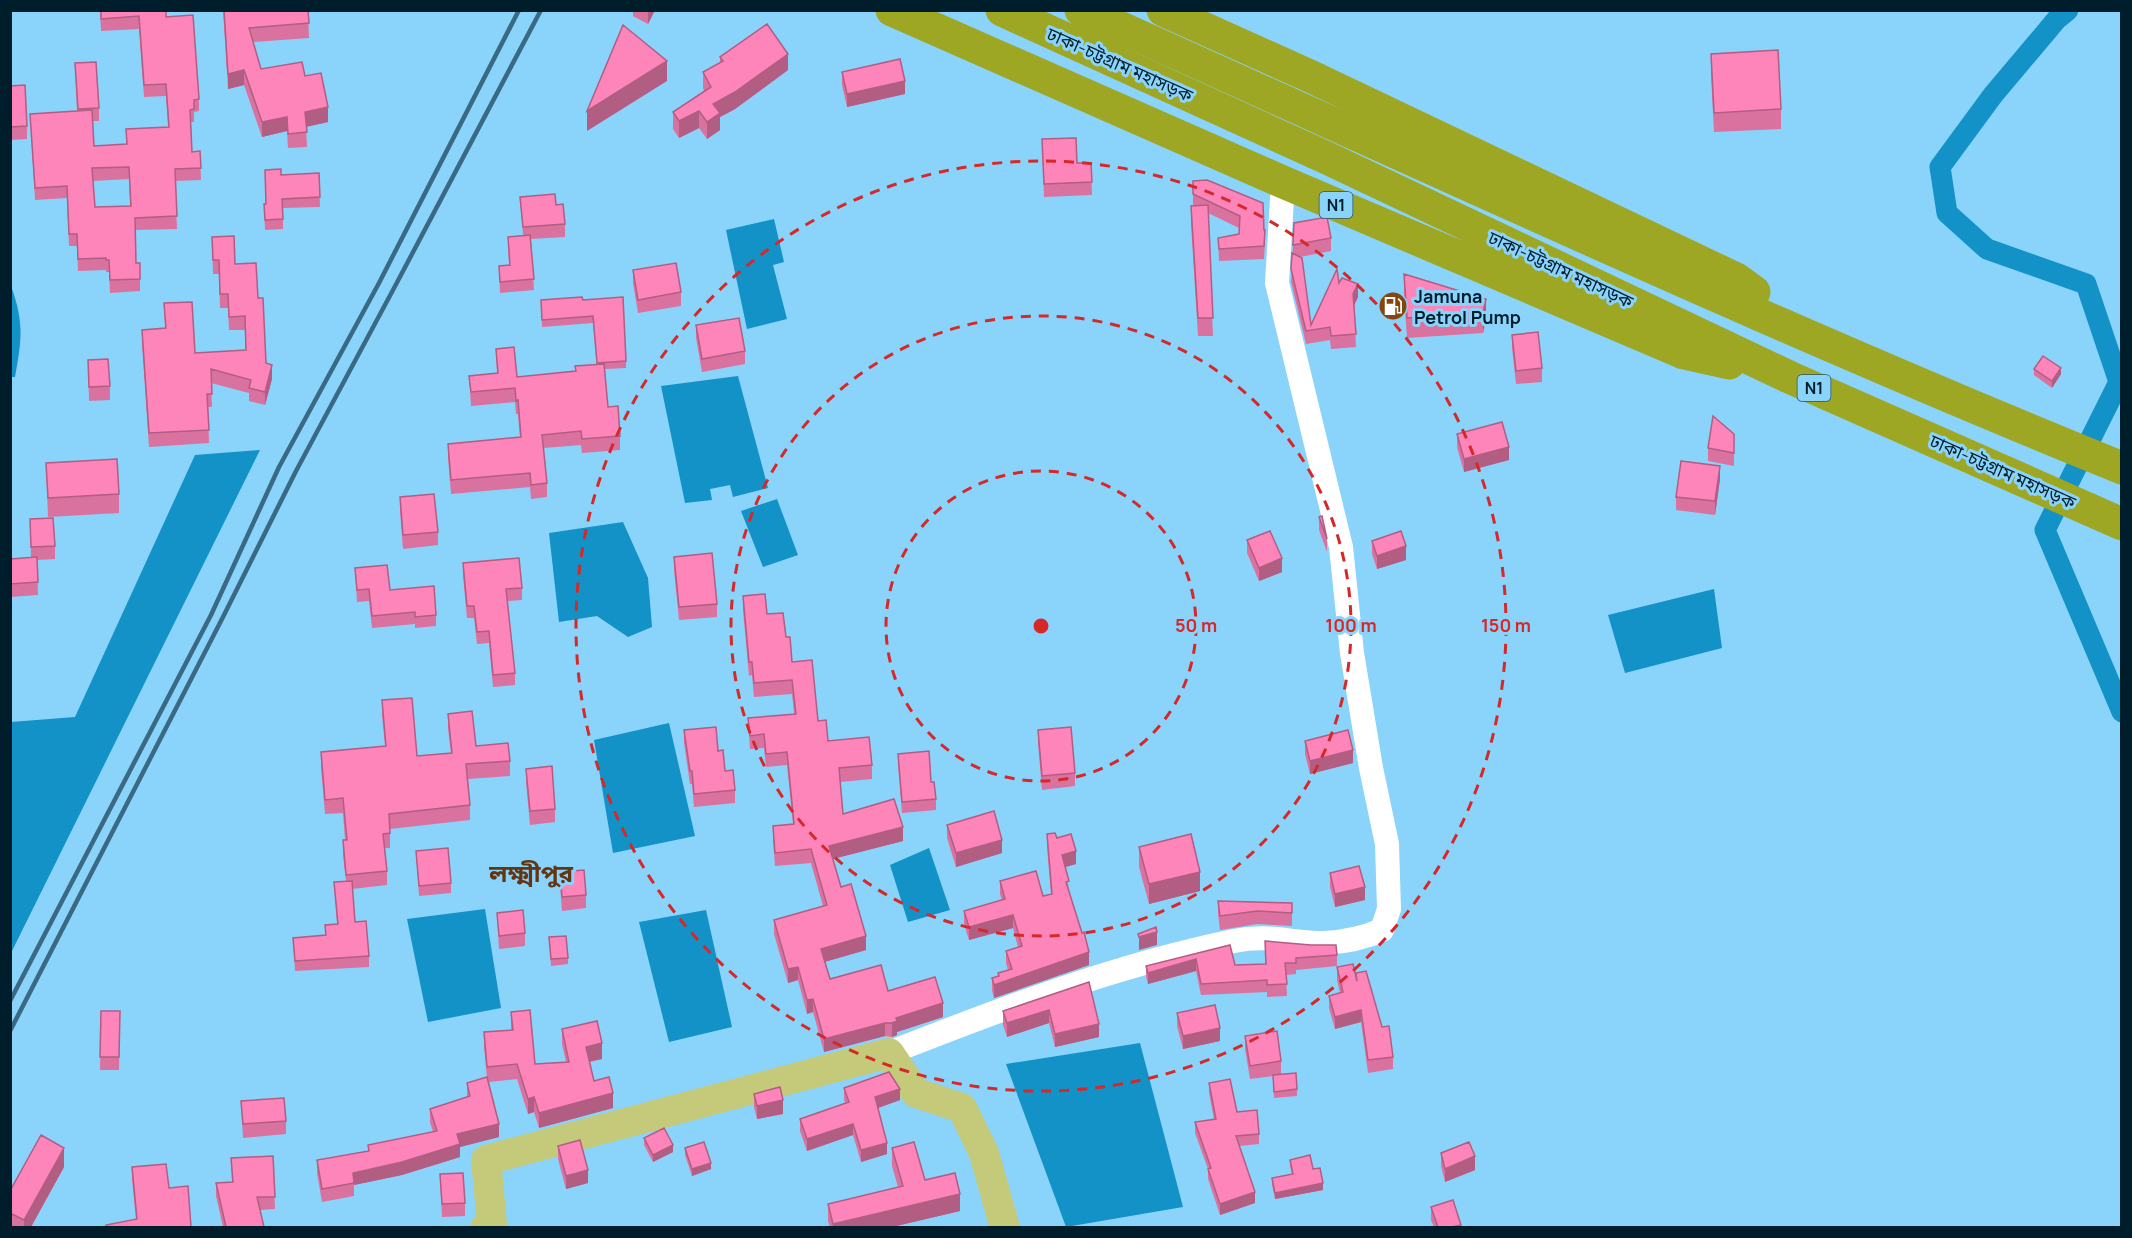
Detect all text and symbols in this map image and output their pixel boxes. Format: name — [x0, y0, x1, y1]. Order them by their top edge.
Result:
street label: ঢাকা-চট্টগ্রাম মহাসড়ক — [1042, 21, 1197, 107]
road number: N1 — [1320, 192, 1352, 218]
street label: ঢাকা-চট্টগ্রাম মহাসড়ক — [1484, 224, 1638, 313]
place label: Jamuna Petrol Pump — [1414, 284, 1521, 329]
fuel station icon: Jamuna Petrol Pump — [1377, 290, 1409, 322]
road number: N1 — [1798, 375, 1830, 401]
street label: ঢাকা-চট্টগ্রাম মহাসড়ক — [1925, 428, 2080, 514]
text: 50 m — [1175, 613, 1217, 637]
text: 100 m — [1325, 613, 1377, 637]
text: 150 m — [1481, 613, 1531, 637]
centre of rings — [1031, 616, 1051, 636]
district label: লক্ষ্মীপুর — [488, 856, 573, 889]

